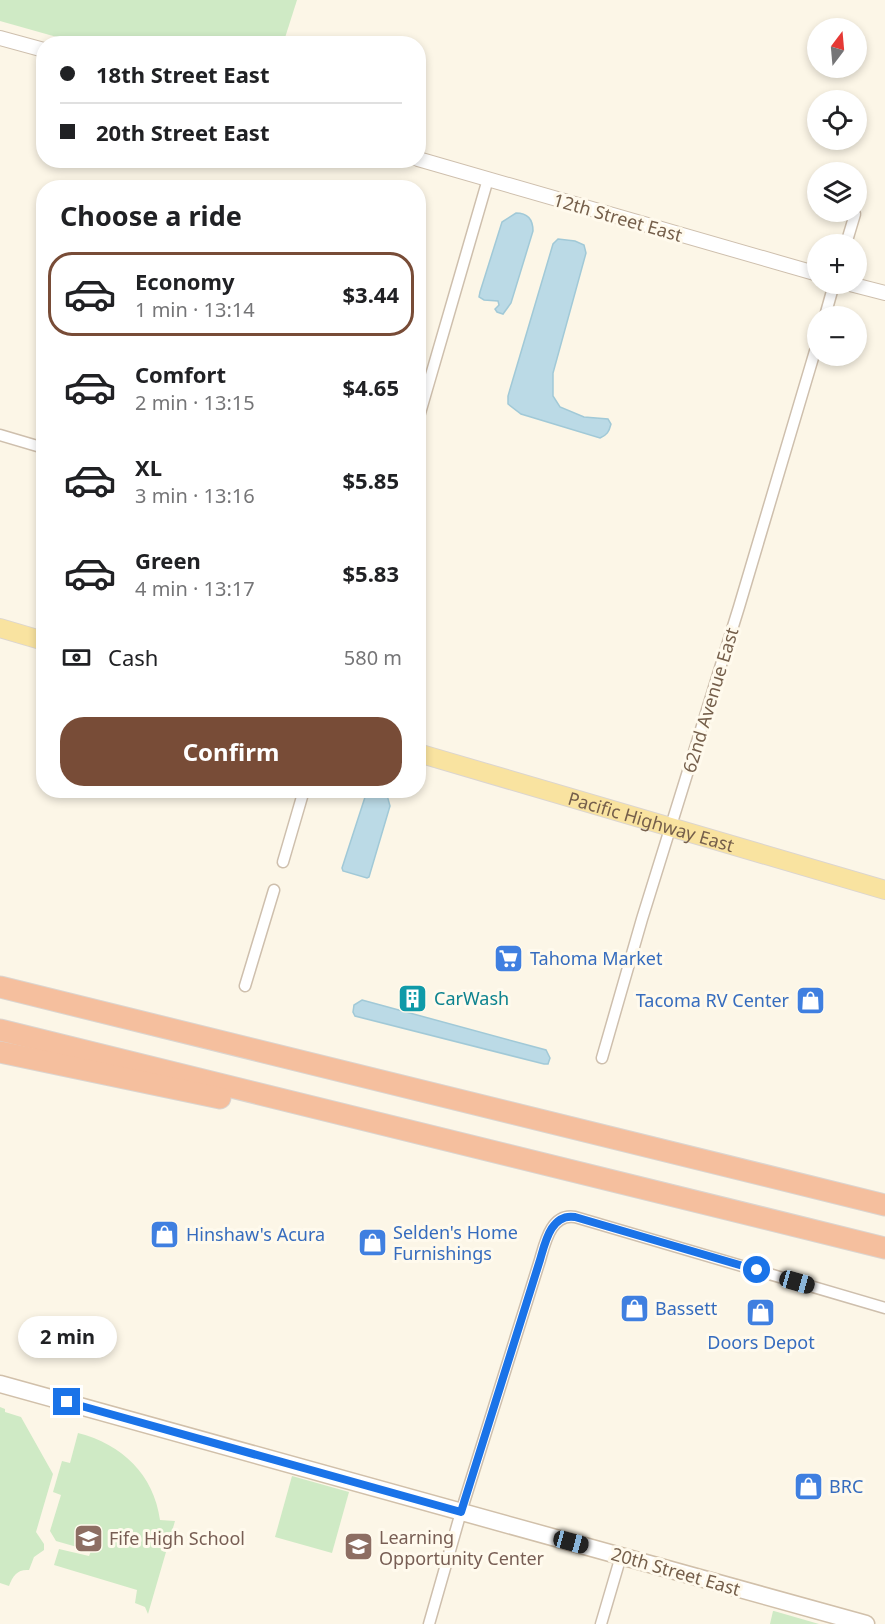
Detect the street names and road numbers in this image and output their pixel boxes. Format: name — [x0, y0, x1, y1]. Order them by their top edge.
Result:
street label: 12th Street East — [551, 187, 686, 247]
street label: 62nd Avenue East — [677, 624, 744, 776]
street label: Pacific Highway East — [565, 786, 738, 857]
street label: 20th Street East — [609, 1541, 744, 1601]

